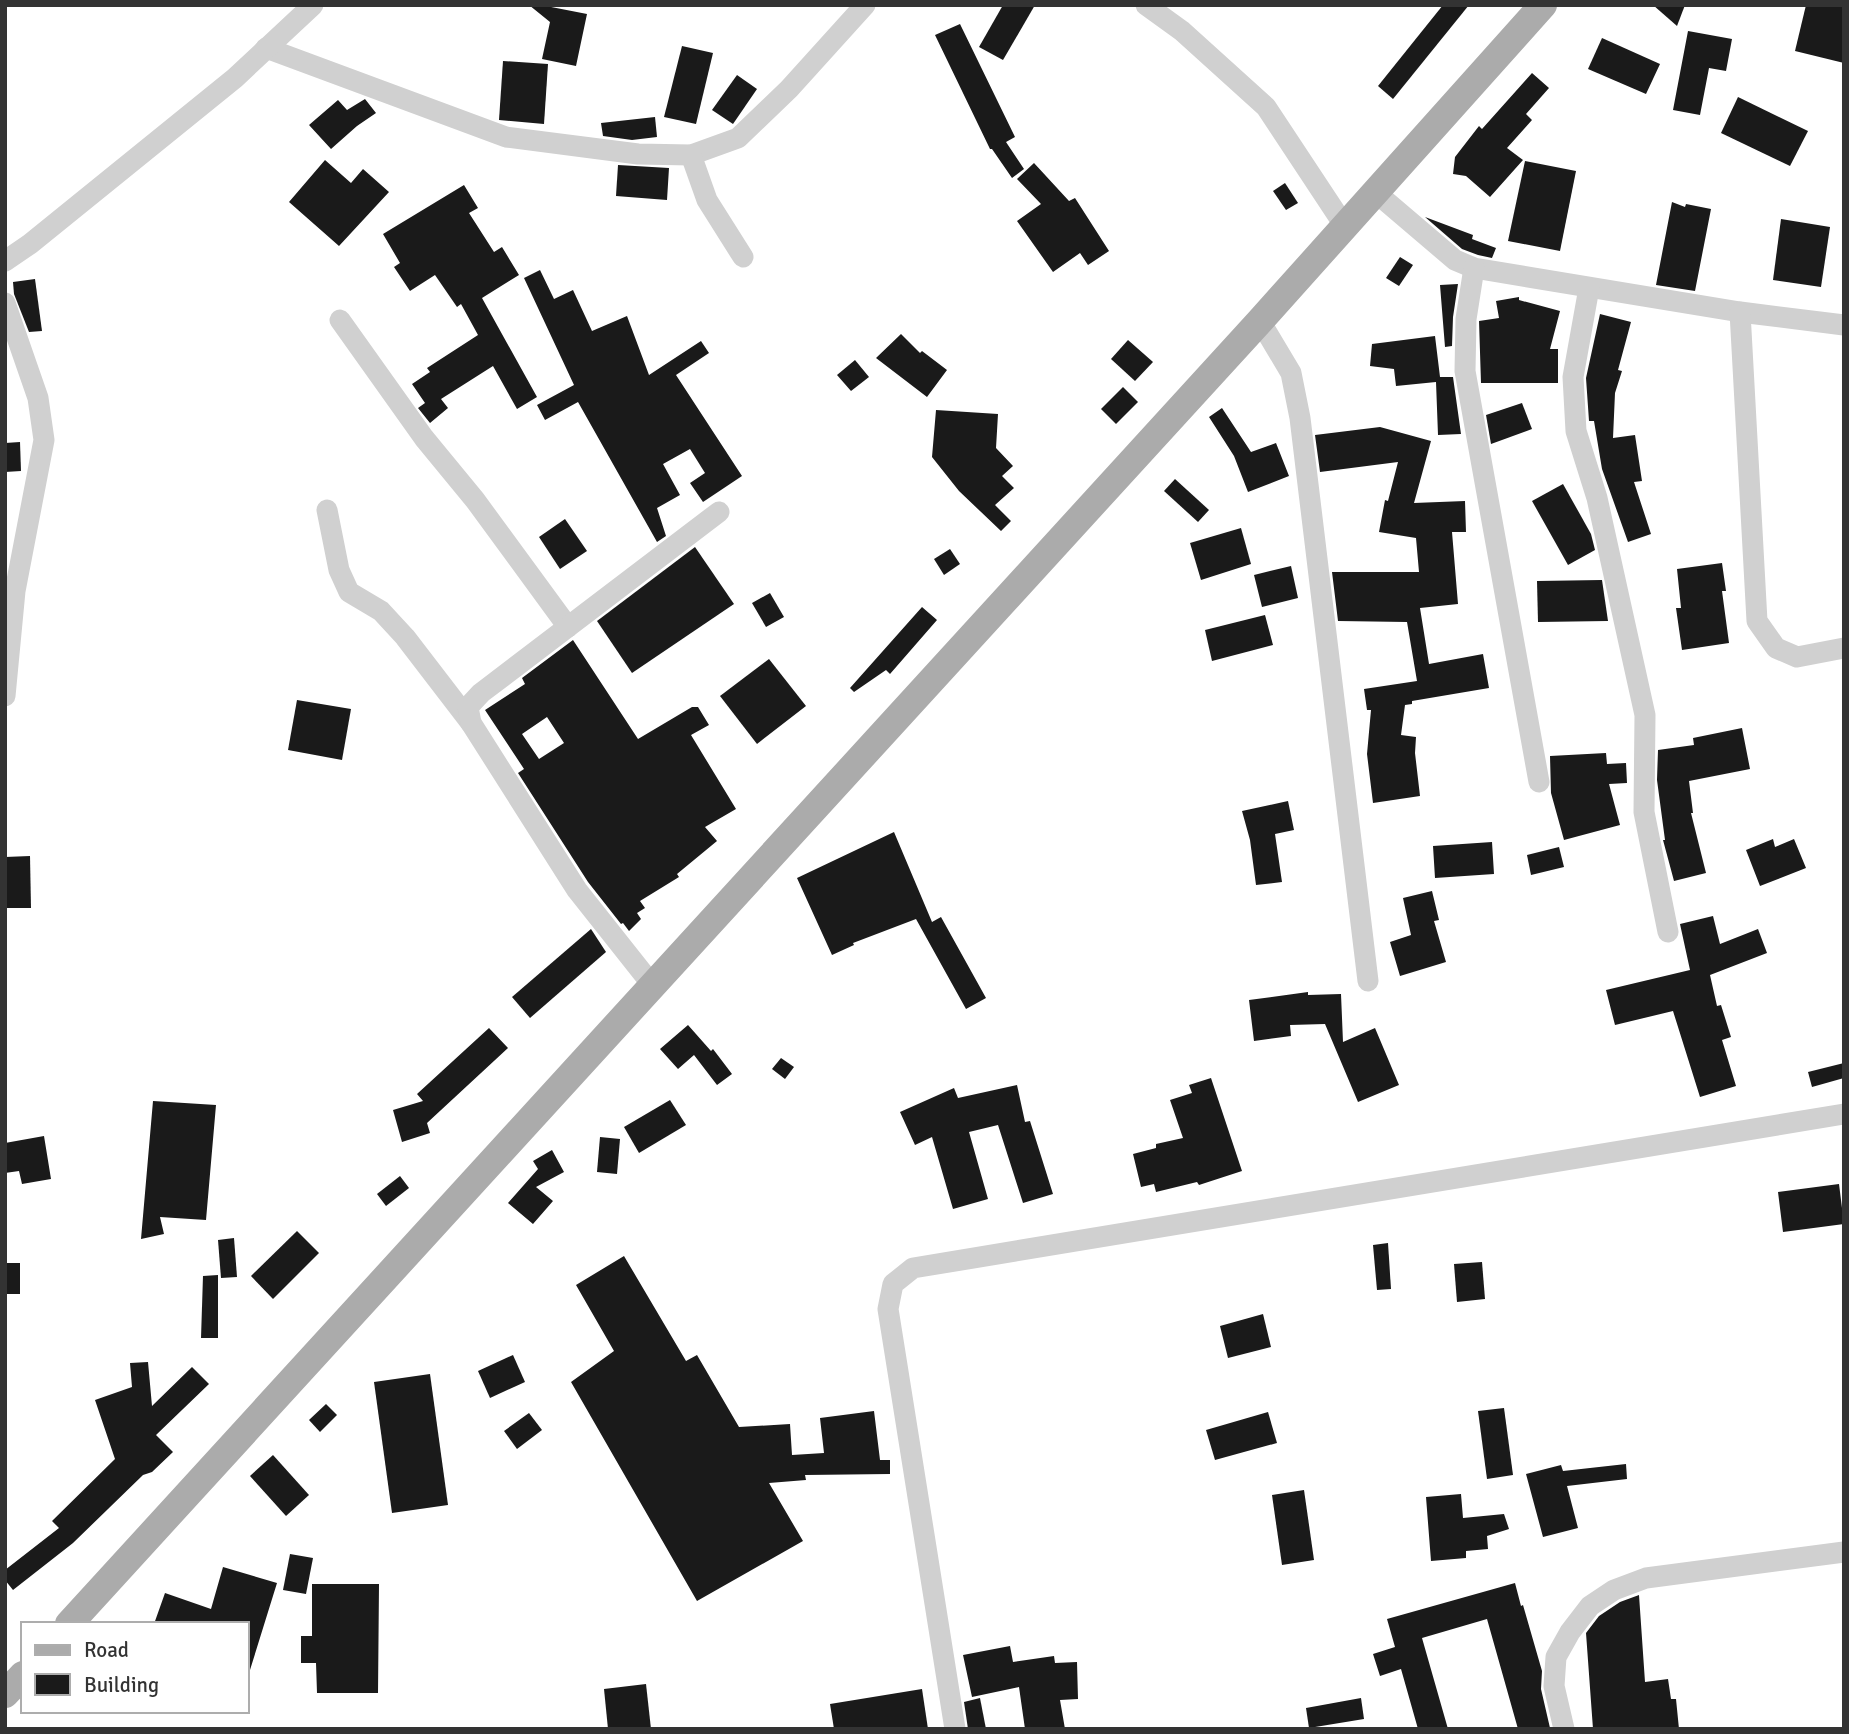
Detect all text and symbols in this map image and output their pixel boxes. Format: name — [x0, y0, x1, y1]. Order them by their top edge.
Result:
legend — [21, 1622, 248, 1713]
text: Road — [84, 1637, 129, 1663]
text: Building — [84, 1672, 159, 1698]

